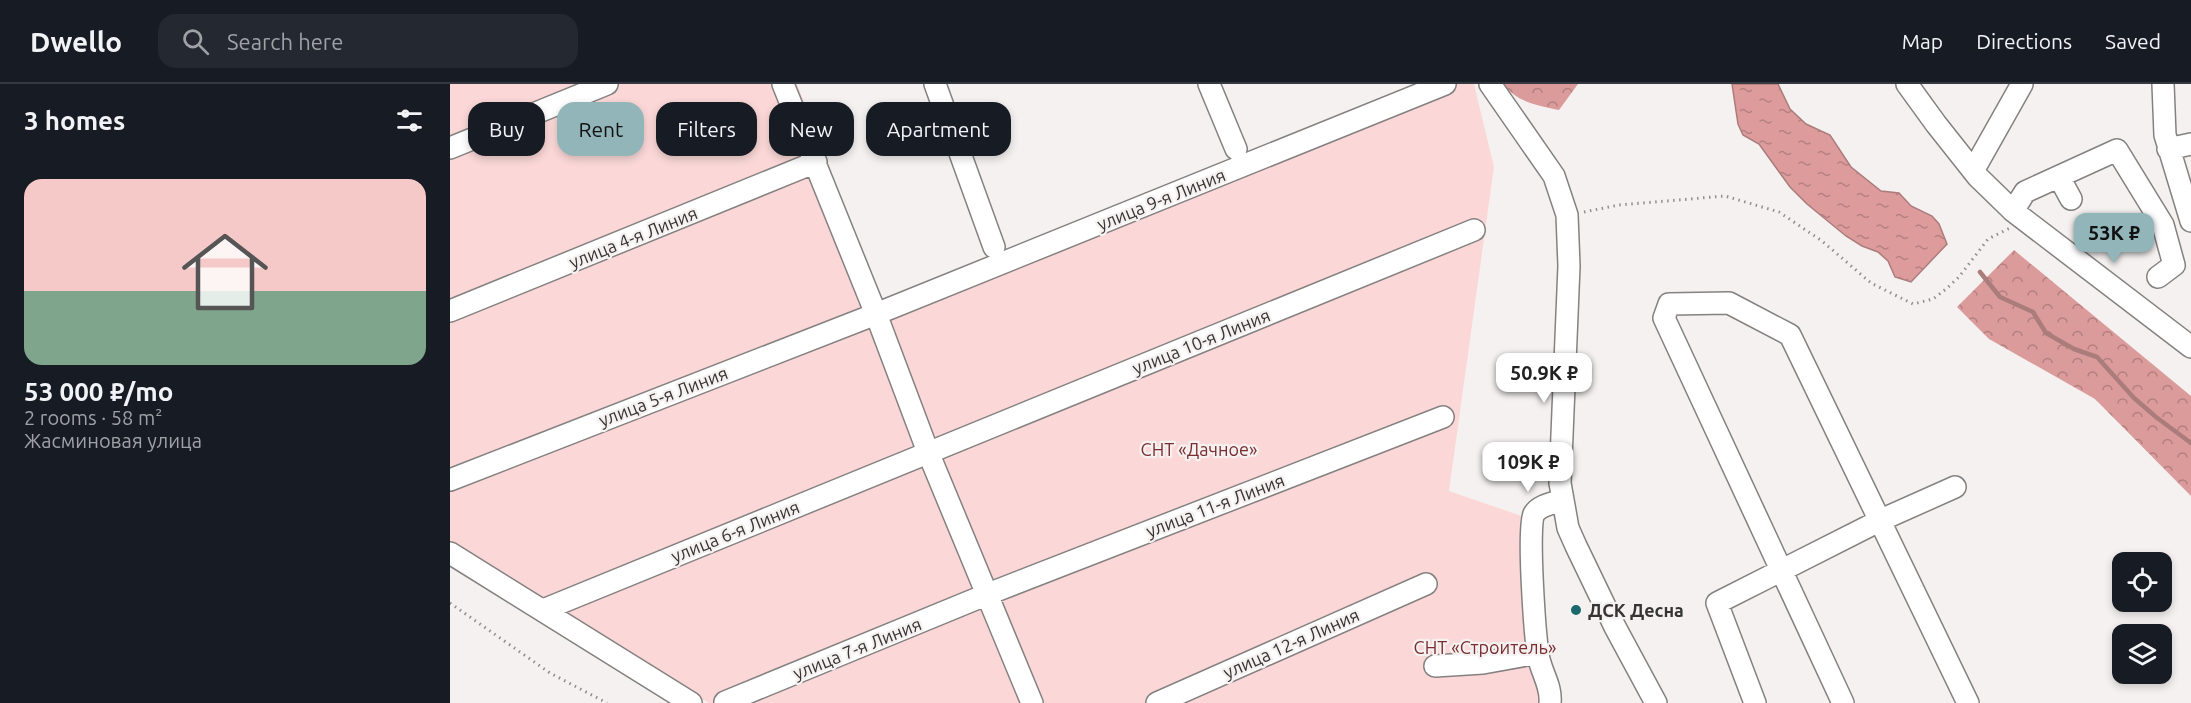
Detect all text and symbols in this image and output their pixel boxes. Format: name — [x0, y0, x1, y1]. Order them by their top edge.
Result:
search box — [158, 14, 578, 68]
icon: search — [179, 25, 212, 58]
text: Dwello — [30, 26, 122, 57]
text: Search here — [227, 29, 343, 54]
text: Map — [1902, 29, 1943, 53]
text: Directions — [1976, 29, 2072, 53]
text: Saved — [2105, 29, 2161, 53]
chip: Buy — [468, 102, 545, 156]
chip: Rent — [557, 102, 644, 156]
chip: Filters — [656, 102, 757, 156]
chip: New — [769, 102, 854, 156]
chip: Apartment — [866, 102, 1011, 156]
icon: filters — [393, 104, 426, 137]
text: 3 homes — [24, 106, 125, 135]
street label: улица 9-я Линия — [1094, 164, 1228, 234]
street label: улица 4-я Линия — [566, 202, 700, 272]
pin: 53K ₽ — [2072, 213, 2156, 264]
icon: home — [171, 218, 279, 326]
text: 53K ₽ — [2088, 221, 2140, 244]
street label: улица 10-я Линия — [1129, 304, 1273, 378]
pin: 50.9K ₽ — [1489, 353, 1599, 404]
text: 50.9K ₽ — [1510, 361, 1578, 384]
street label: улица 5-я Линия — [596, 362, 730, 430]
text: 53 000 ₽/mo — [24, 377, 173, 406]
text: 2 rooms · 58 m² — [24, 406, 162, 429]
text: Жасминовая улица — [24, 429, 202, 452]
park label: СНТ «Дачное» — [1141, 439, 1257, 459]
pin: 109K ₽ — [1479, 442, 1577, 493]
text: 109K ₽ — [1496, 450, 1560, 473]
street label: улица 11-я Линия — [1143, 469, 1287, 541]
street label: улица 6-я Линия — [668, 496, 802, 566]
map controls — [2112, 552, 2172, 684]
button: locate — [2112, 552, 2172, 612]
place label: ДСК Десна — [1588, 600, 1684, 620]
marker: ДСК Десна — [1569, 603, 1583, 617]
street label: улица 12-я Линия — [1220, 604, 1362, 682]
street label: улица 7-я Линия — [790, 613, 924, 683]
button: layers — [2112, 624, 2172, 684]
park label: СНТ «Строитель» — [1414, 637, 1556, 657]

